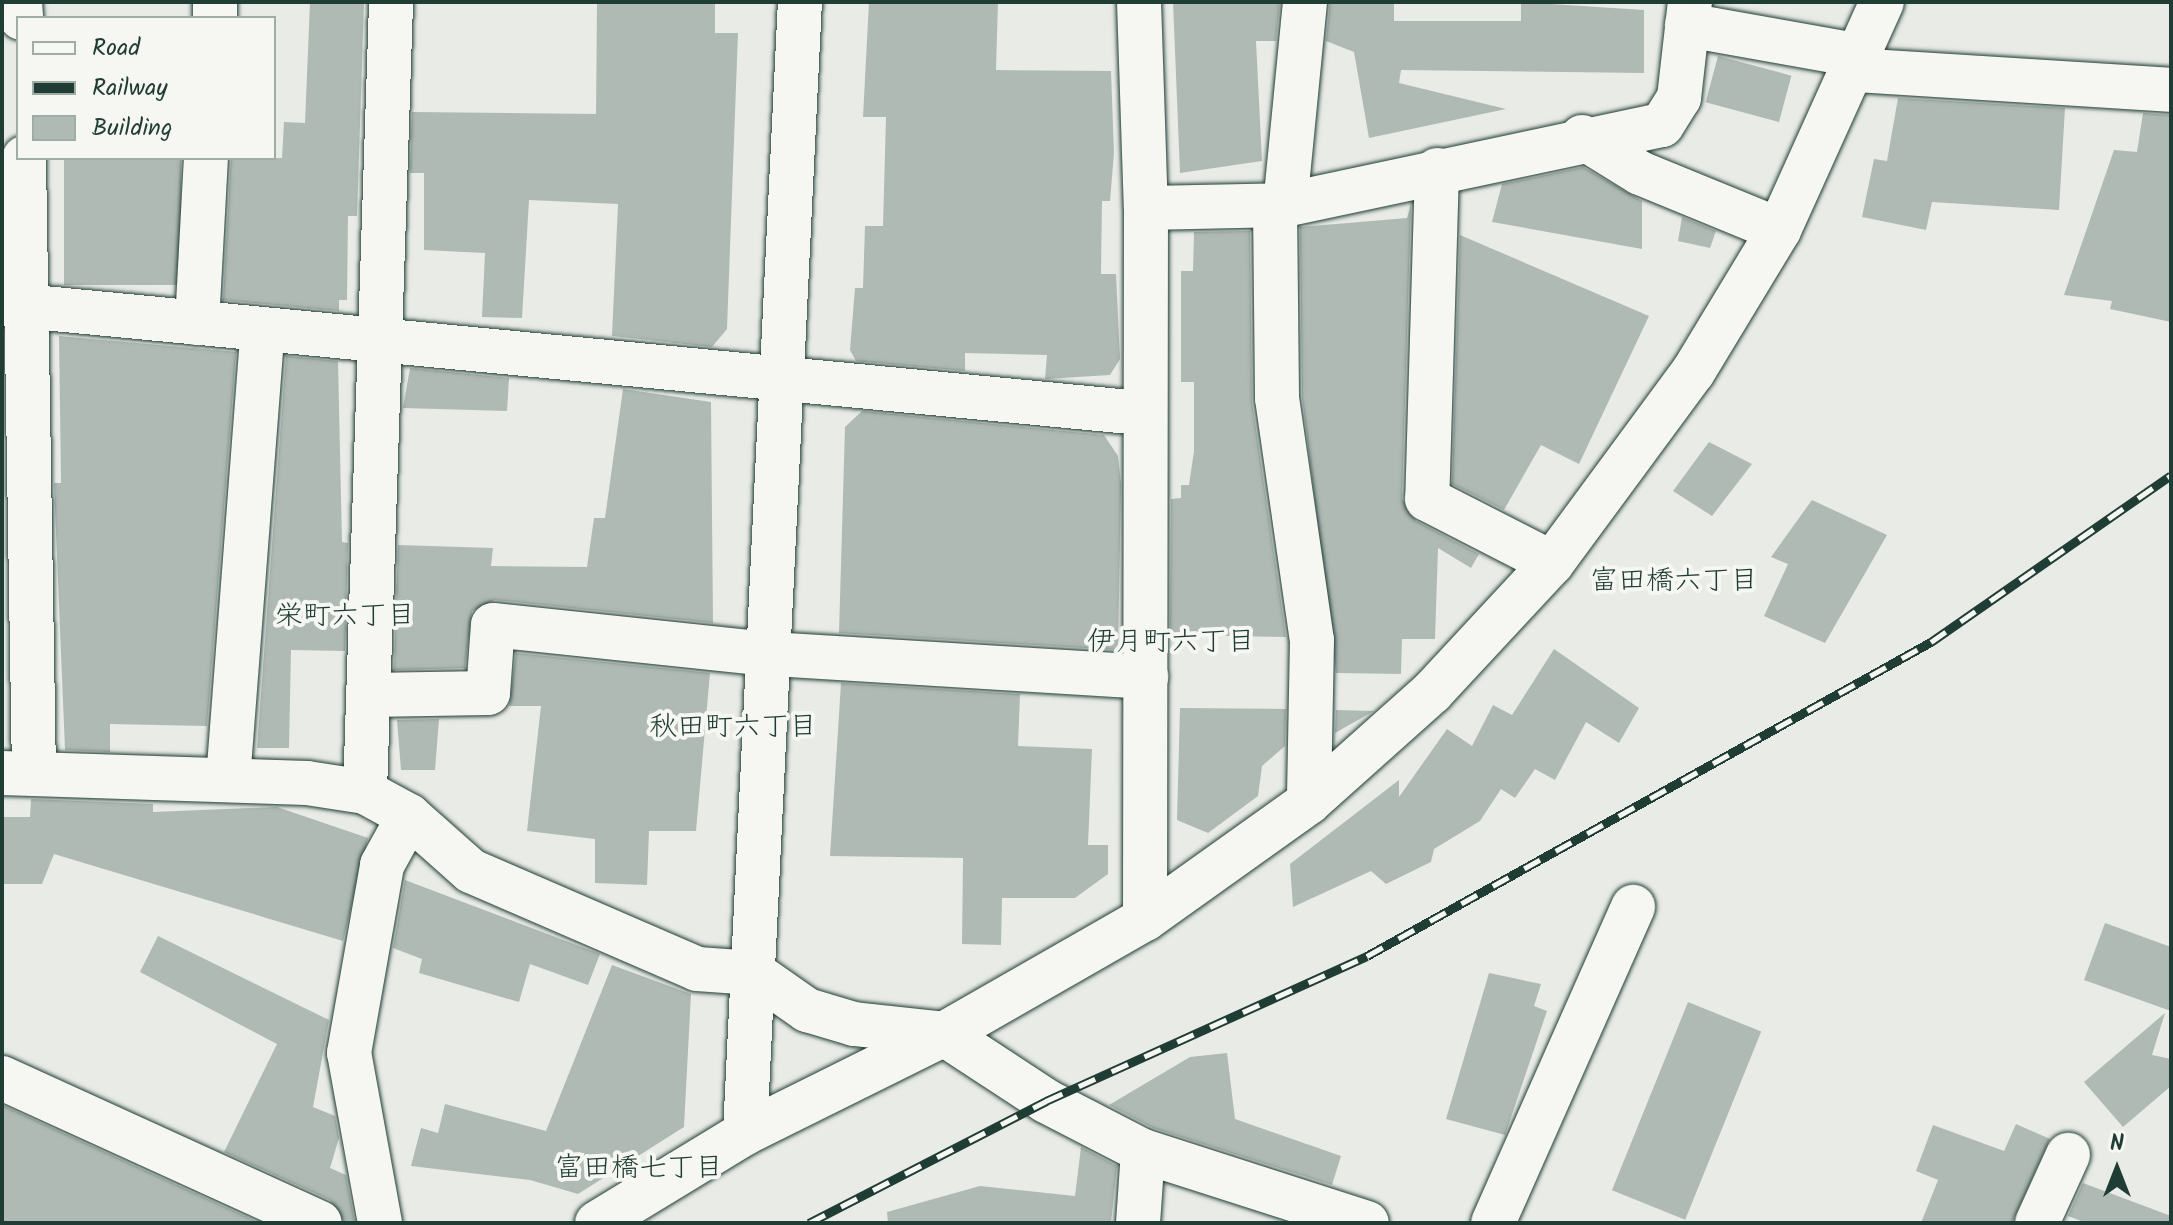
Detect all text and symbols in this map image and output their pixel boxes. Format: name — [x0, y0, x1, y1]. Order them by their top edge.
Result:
legend — [16, 16, 276, 160]
text: Road — [92, 29, 140, 68]
text: Railway — [92, 69, 168, 108]
text: Building — [92, 109, 172, 148]
district label: 富田橋六丁目 — [1590, 565, 1758, 599]
district label: 栄町六丁目 — [275, 600, 415, 634]
district label: 伊月町六丁目 — [1087, 626, 1255, 660]
district label: 秋田町六丁目 — [649, 711, 817, 745]
text: N — [2110, 1127, 2124, 1162]
north arrow — [2077, 1129, 2157, 1209]
district label: 富田橋七丁目 — [555, 1152, 723, 1186]

